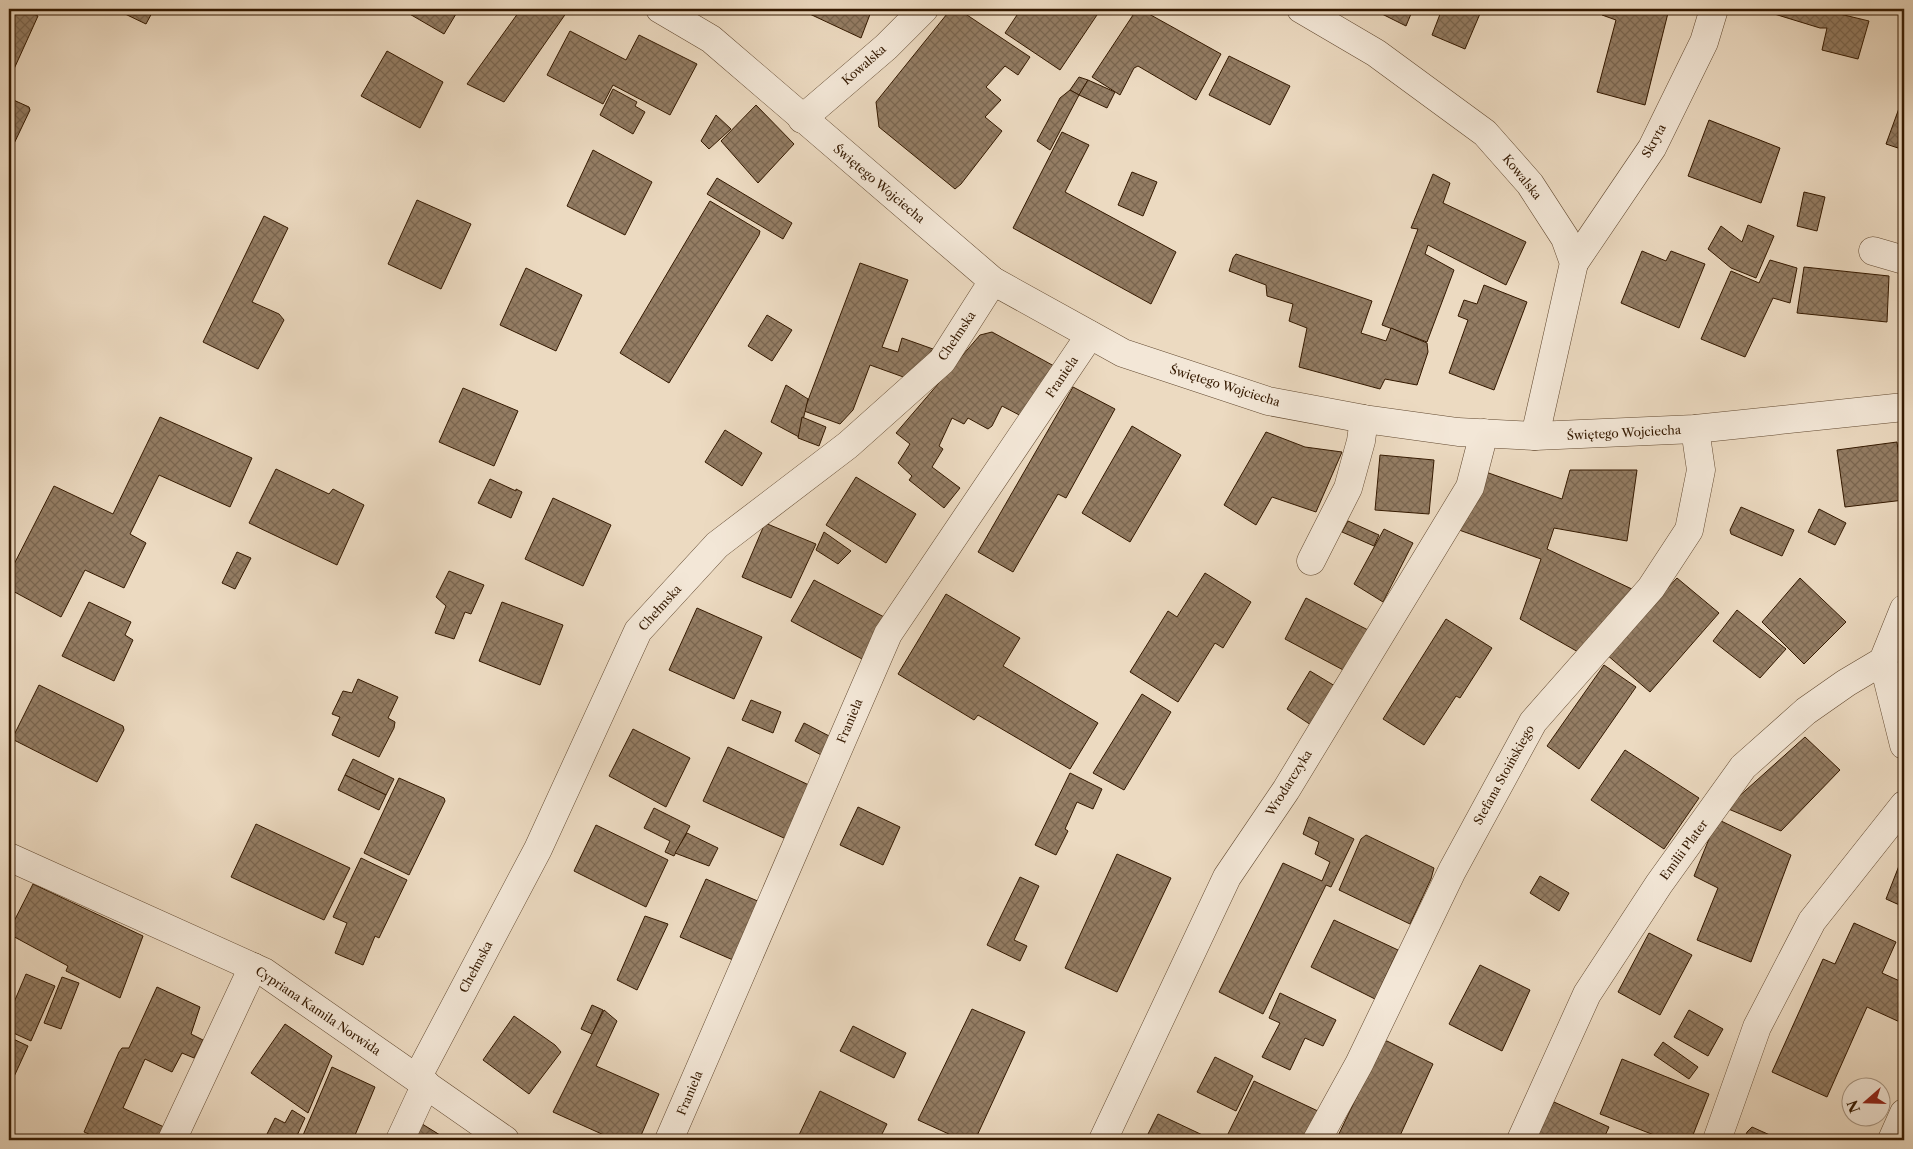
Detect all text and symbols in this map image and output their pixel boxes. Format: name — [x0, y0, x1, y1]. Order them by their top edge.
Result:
street label: Kowalska — [838, 41, 889, 88]
street label: Skryta — [1638, 121, 1669, 160]
street label: Świętego Wojciecha — [831, 140, 929, 227]
street label: Kowalska — [1500, 151, 1546, 203]
street label: Chełmska — [935, 308, 979, 363]
street label: Franiela — [1042, 353, 1081, 400]
street label: Świętego Wojciecha — [1168, 361, 1283, 410]
street label: Świętego Wojciecha — [1566, 421, 1682, 443]
street label: Chełmska — [635, 581, 685, 634]
street label: Franiela — [833, 696, 866, 745]
street label: Stefana Stoińskiego — [1470, 722, 1537, 827]
street label: Wrodarczyka — [1262, 746, 1315, 819]
street label: Emilii Plater — [1657, 817, 1711, 883]
street label: Chełmska — [456, 938, 496, 995]
street label: Cypriana Kamila Norwida — [253, 963, 384, 1059]
street label: Franiela — [673, 1068, 706, 1117]
north arrow — [1840, 1076, 1890, 1126]
text: N — [1843, 1098, 1864, 1115]

